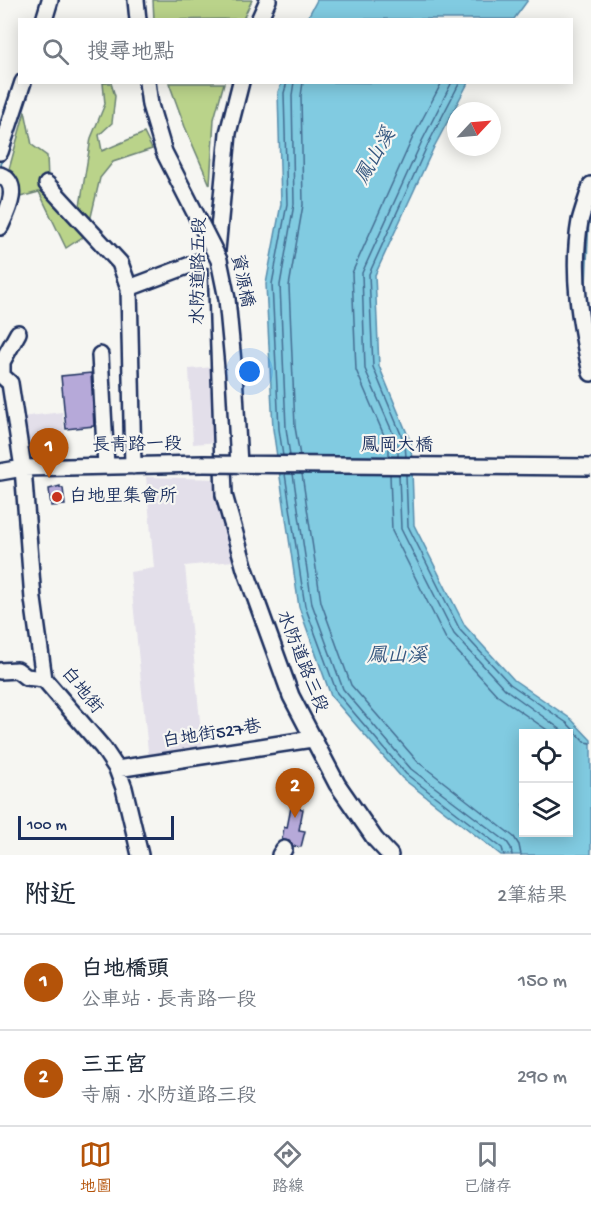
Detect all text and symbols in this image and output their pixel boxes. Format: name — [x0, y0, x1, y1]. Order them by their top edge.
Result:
search box — [18, 18, 573, 84]
icon: search — [39, 35, 72, 68]
text: 搜尋地點 — [87, 41, 175, 67]
north arrow — [447, 102, 501, 156]
water label: 鳳山溪 — [350, 123, 402, 190]
street label: 水防道路五段 — [188, 217, 211, 325]
street label: 資源橋 — [225, 252, 258, 310]
your location — [235, 357, 264, 386]
pin: 1 — [29, 428, 68, 478]
street label: 長青路一段 — [92, 434, 182, 457]
street label: 鳳岡大橋 — [361, 435, 433, 457]
place label: 白地里集會所 — [69, 486, 177, 508]
marker: 白地里集會所 — [50, 490, 64, 504]
street label: 水防道路三段 — [271, 608, 332, 716]
water label: 鳳山溪 — [366, 644, 428, 669]
street label: 白地街 — [56, 663, 107, 719]
street label: 白地街527巷 — [161, 716, 263, 753]
map controls — [519, 729, 573, 837]
button: locate — [519, 729, 573, 783]
pin: 2 — [276, 768, 314, 818]
button: layers — [519, 783, 573, 837]
scale bar — [18, 813, 174, 840]
text: 100 m — [27, 817, 67, 836]
text: 附近 — [24, 882, 76, 913]
text: 2筆結果 — [497, 886, 567, 909]
text: 白地橋頭 — [81, 958, 169, 984]
text: 1 — [39, 971, 48, 994]
text: 150 m — [518, 971, 567, 994]
text: 公車站 · 長青路一段 — [81, 990, 257, 1013]
text: 三王宮 — [81, 1054, 147, 1080]
text: 2 — [39, 1067, 48, 1090]
text: 290 m — [517, 1067, 567, 1090]
text: 寺廟 · 水防道路三段 — [81, 1086, 257, 1109]
tab: 地圖 — [79, 1138, 112, 1198]
tab: 路線 — [271, 1138, 304, 1198]
tab: 已儲存 — [463, 1138, 511, 1198]

